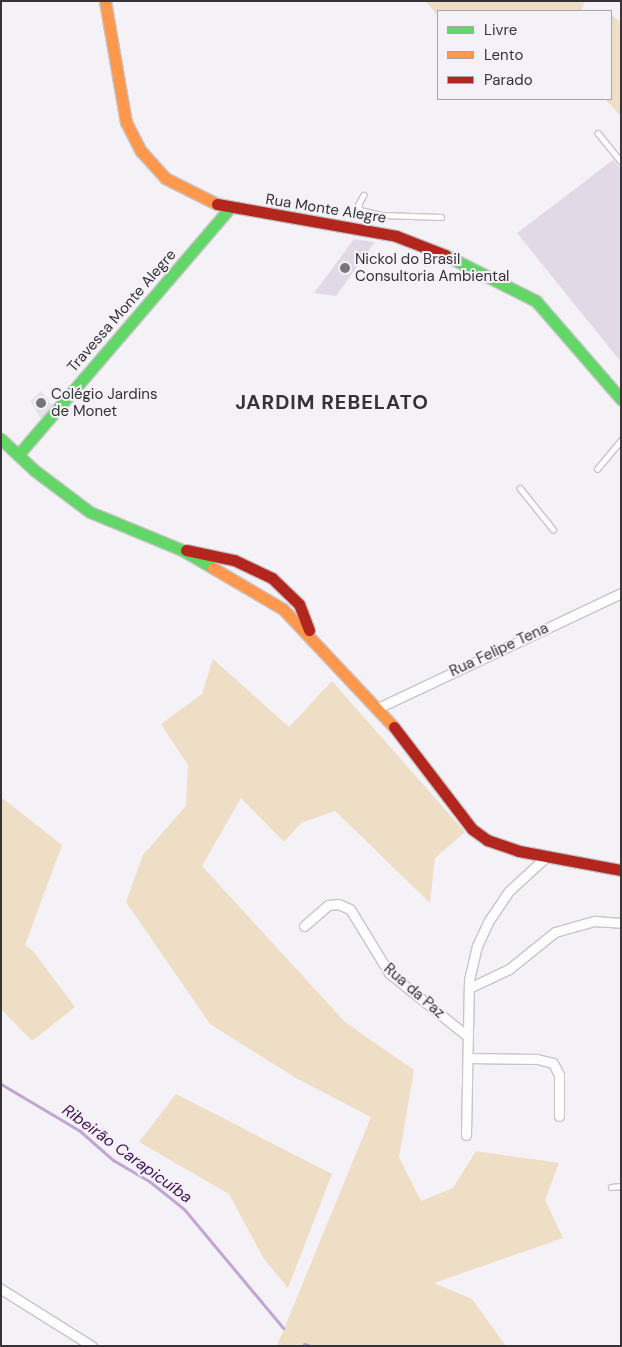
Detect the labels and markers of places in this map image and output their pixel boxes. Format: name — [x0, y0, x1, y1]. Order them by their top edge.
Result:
place label: Nickol do Brasil Consultoria Ambiental — [355, 250, 509, 285]
marker: Nickol do Brasil Consultoria Ambiental — [339, 262, 351, 274]
place label: Colégio Jardins de Monet — [51, 385, 157, 420]
marker: Colégio Jardins de Monet — [35, 397, 47, 409]

